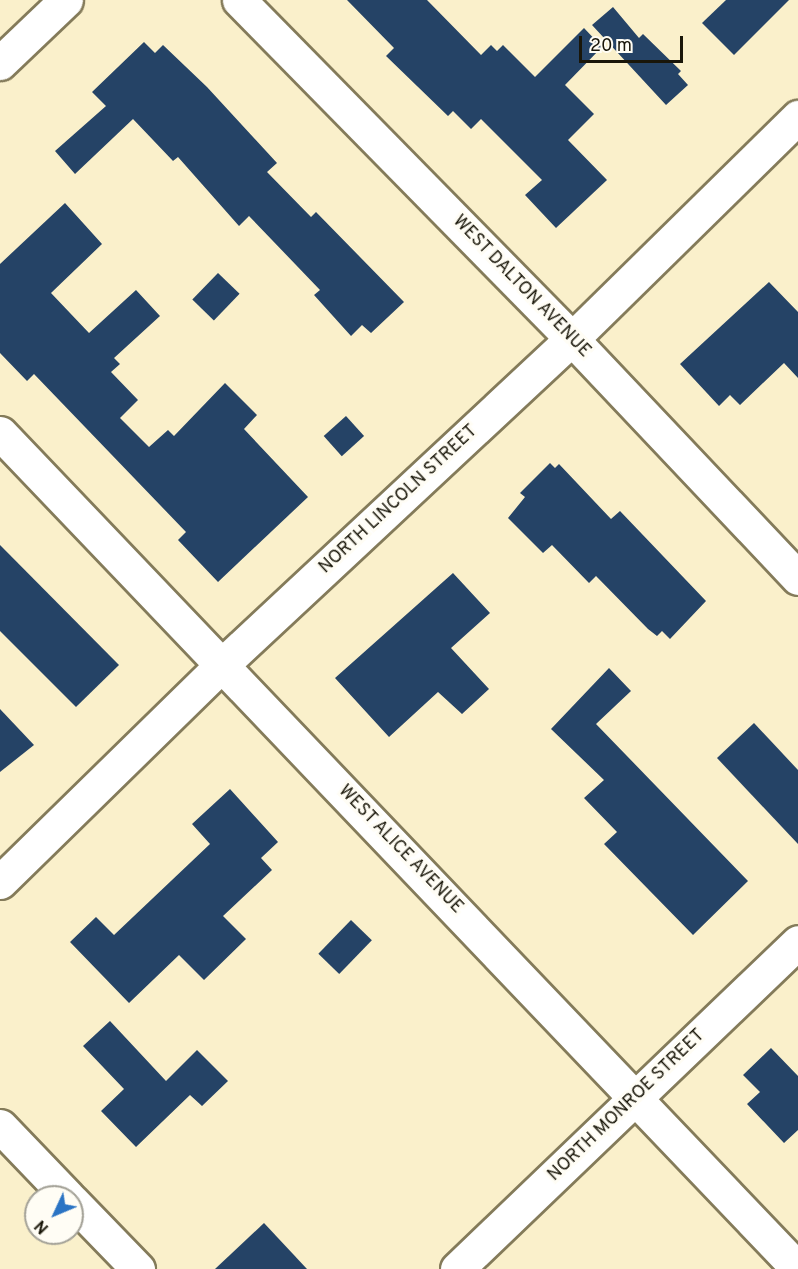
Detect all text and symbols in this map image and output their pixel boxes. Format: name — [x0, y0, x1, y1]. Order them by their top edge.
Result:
scale bar — [582, 24, 686, 62]
text: 20 m — [590, 35, 632, 58]
street label: WEST DALTON AVENUE — [447, 211, 595, 363]
street label: NORTH LINCOLN STREET — [315, 421, 483, 579]
street label: WEST ALICE AVENUE — [332, 780, 468, 920]
street label: NORTH MONROE STREET — [544, 1025, 710, 1187]
north arrow — [24, 1185, 84, 1245]
text: N — [31, 1215, 54, 1237]

